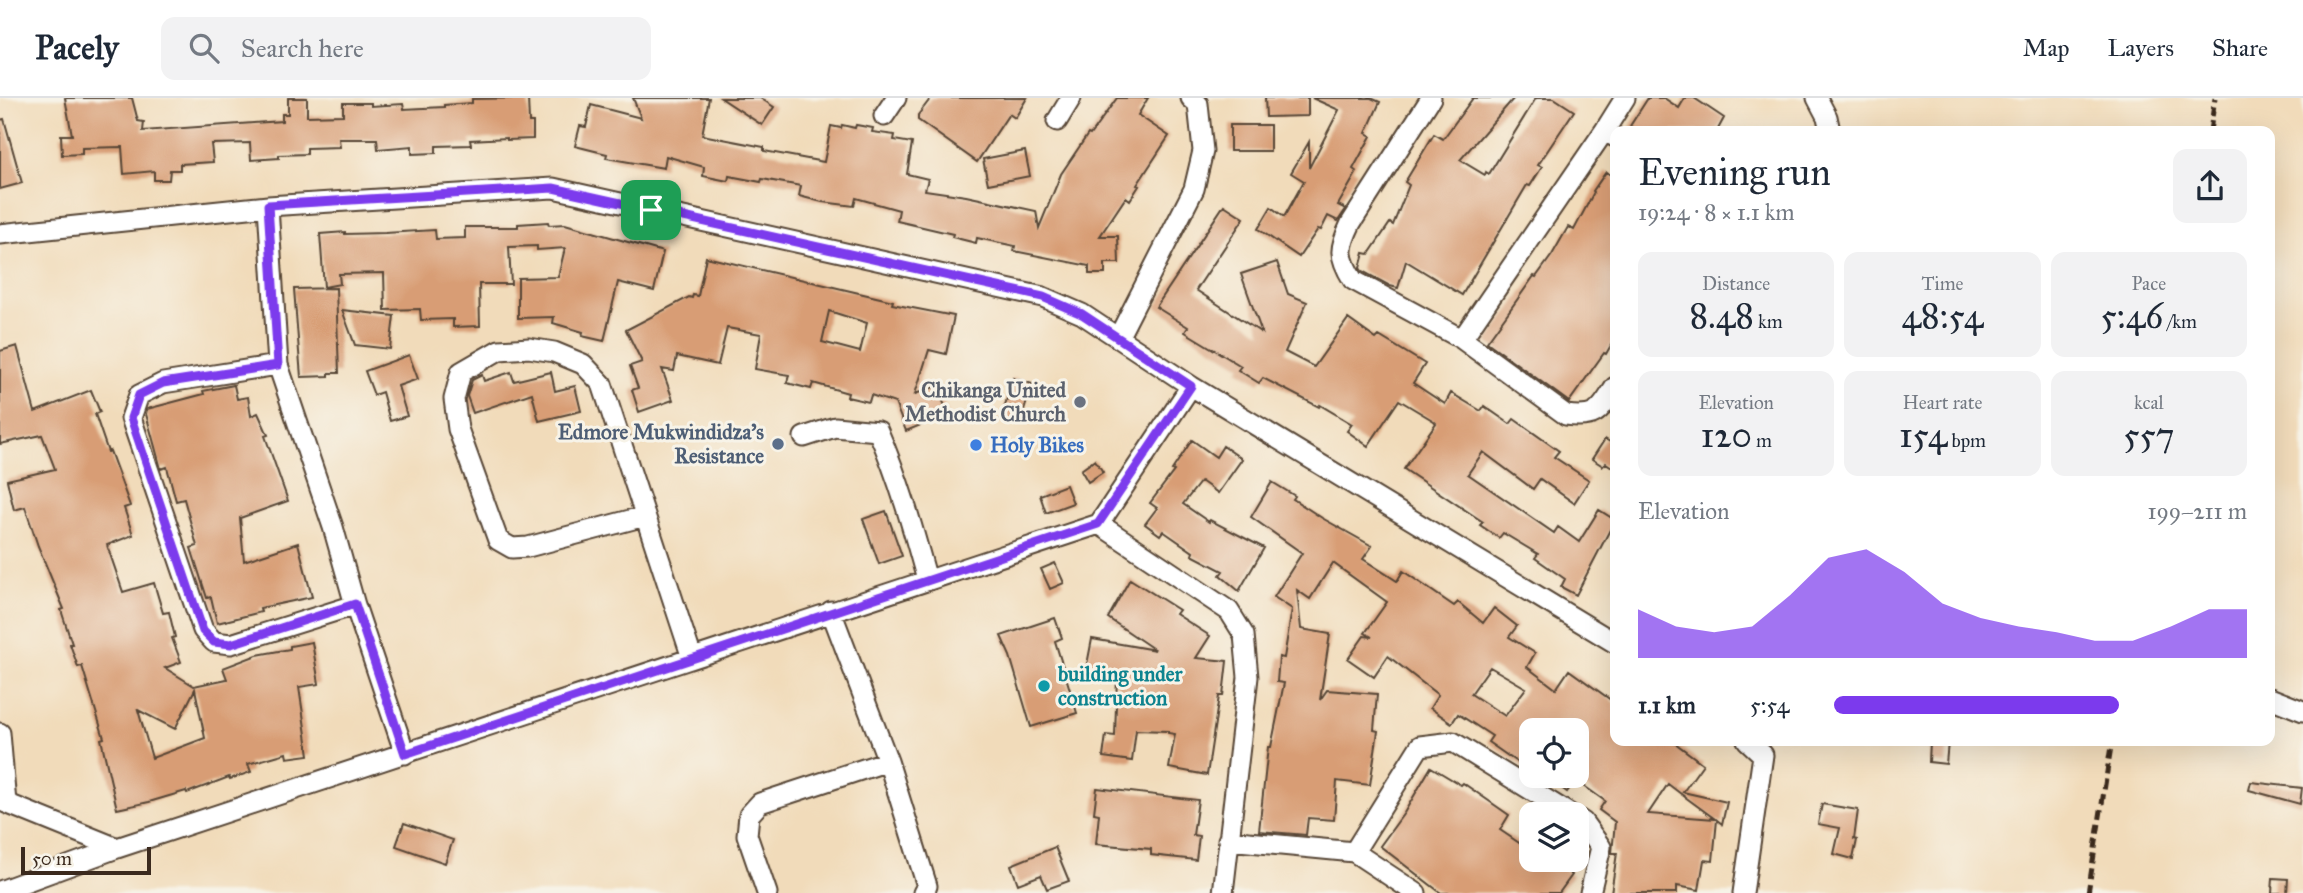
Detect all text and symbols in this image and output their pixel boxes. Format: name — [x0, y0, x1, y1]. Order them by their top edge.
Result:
search box — [161, 17, 651, 80]
text: Pacely — [35, 28, 119, 68]
icon: search — [185, 29, 223, 67]
text: Search here — [241, 32, 364, 64]
text: Map — [2023, 33, 2070, 63]
text: Layers — [2108, 33, 2174, 63]
text: Share — [2212, 33, 2268, 63]
text: Evening run — [1638, 149, 1831, 195]
button: share — [2173, 149, 2247, 223]
pin — [621, 180, 681, 240]
icon: arrive — [632, 191, 670, 229]
text: 19:24 · 8 × 1.1 km — [1638, 198, 1795, 226]
text: Distance — [1702, 272, 1770, 295]
text: Time — [1921, 272, 1964, 295]
text: Pace — [2132, 272, 2166, 295]
text: 8.48 — [1690, 295, 1754, 338]
text: 48:54 — [1902, 295, 1983, 338]
text: 5:46 — [2101, 295, 2163, 338]
text: km — [1754, 310, 1783, 333]
text: /km — [2163, 310, 2197, 333]
place label: Chikanga United Methodist Church — [905, 377, 1066, 427]
text: Elevation — [1698, 391, 1774, 414]
text: Heart rate — [1903, 391, 1982, 414]
text: kcal — [2134, 391, 2164, 414]
marker: Chikanga United Methodist Church — [1072, 394, 1088, 410]
text: 120 — [1700, 414, 1752, 457]
text: 154 — [1899, 414, 1947, 457]
text: 557 — [2123, 414, 2174, 457]
place label: Edmore Mukwindidza's Resistance — [558, 419, 764, 469]
text: m — [1752, 429, 1772, 452]
text: bpm — [1947, 429, 1986, 452]
place label: Holy Bikes — [990, 432, 1084, 458]
marker: Edmore Mukwindidza's Resistance — [770, 436, 786, 452]
marker: Holy Bikes — [968, 437, 984, 453]
text: Elevation — [1638, 497, 1729, 525]
text: 199–211 m — [2148, 497, 2247, 525]
place label: building under construction — [1057, 661, 1184, 711]
marker: building under construction — [1036, 678, 1052, 694]
text: 1.1 km — [1638, 691, 1696, 719]
text: 5:54 — [1750, 691, 1789, 719]
map controls — [1519, 718, 1589, 872]
button: locate — [1519, 718, 1589, 788]
button: layers — [1519, 802, 1589, 872]
scale bar — [21, 844, 150, 876]
text: 50 m — [32, 847, 72, 870]

